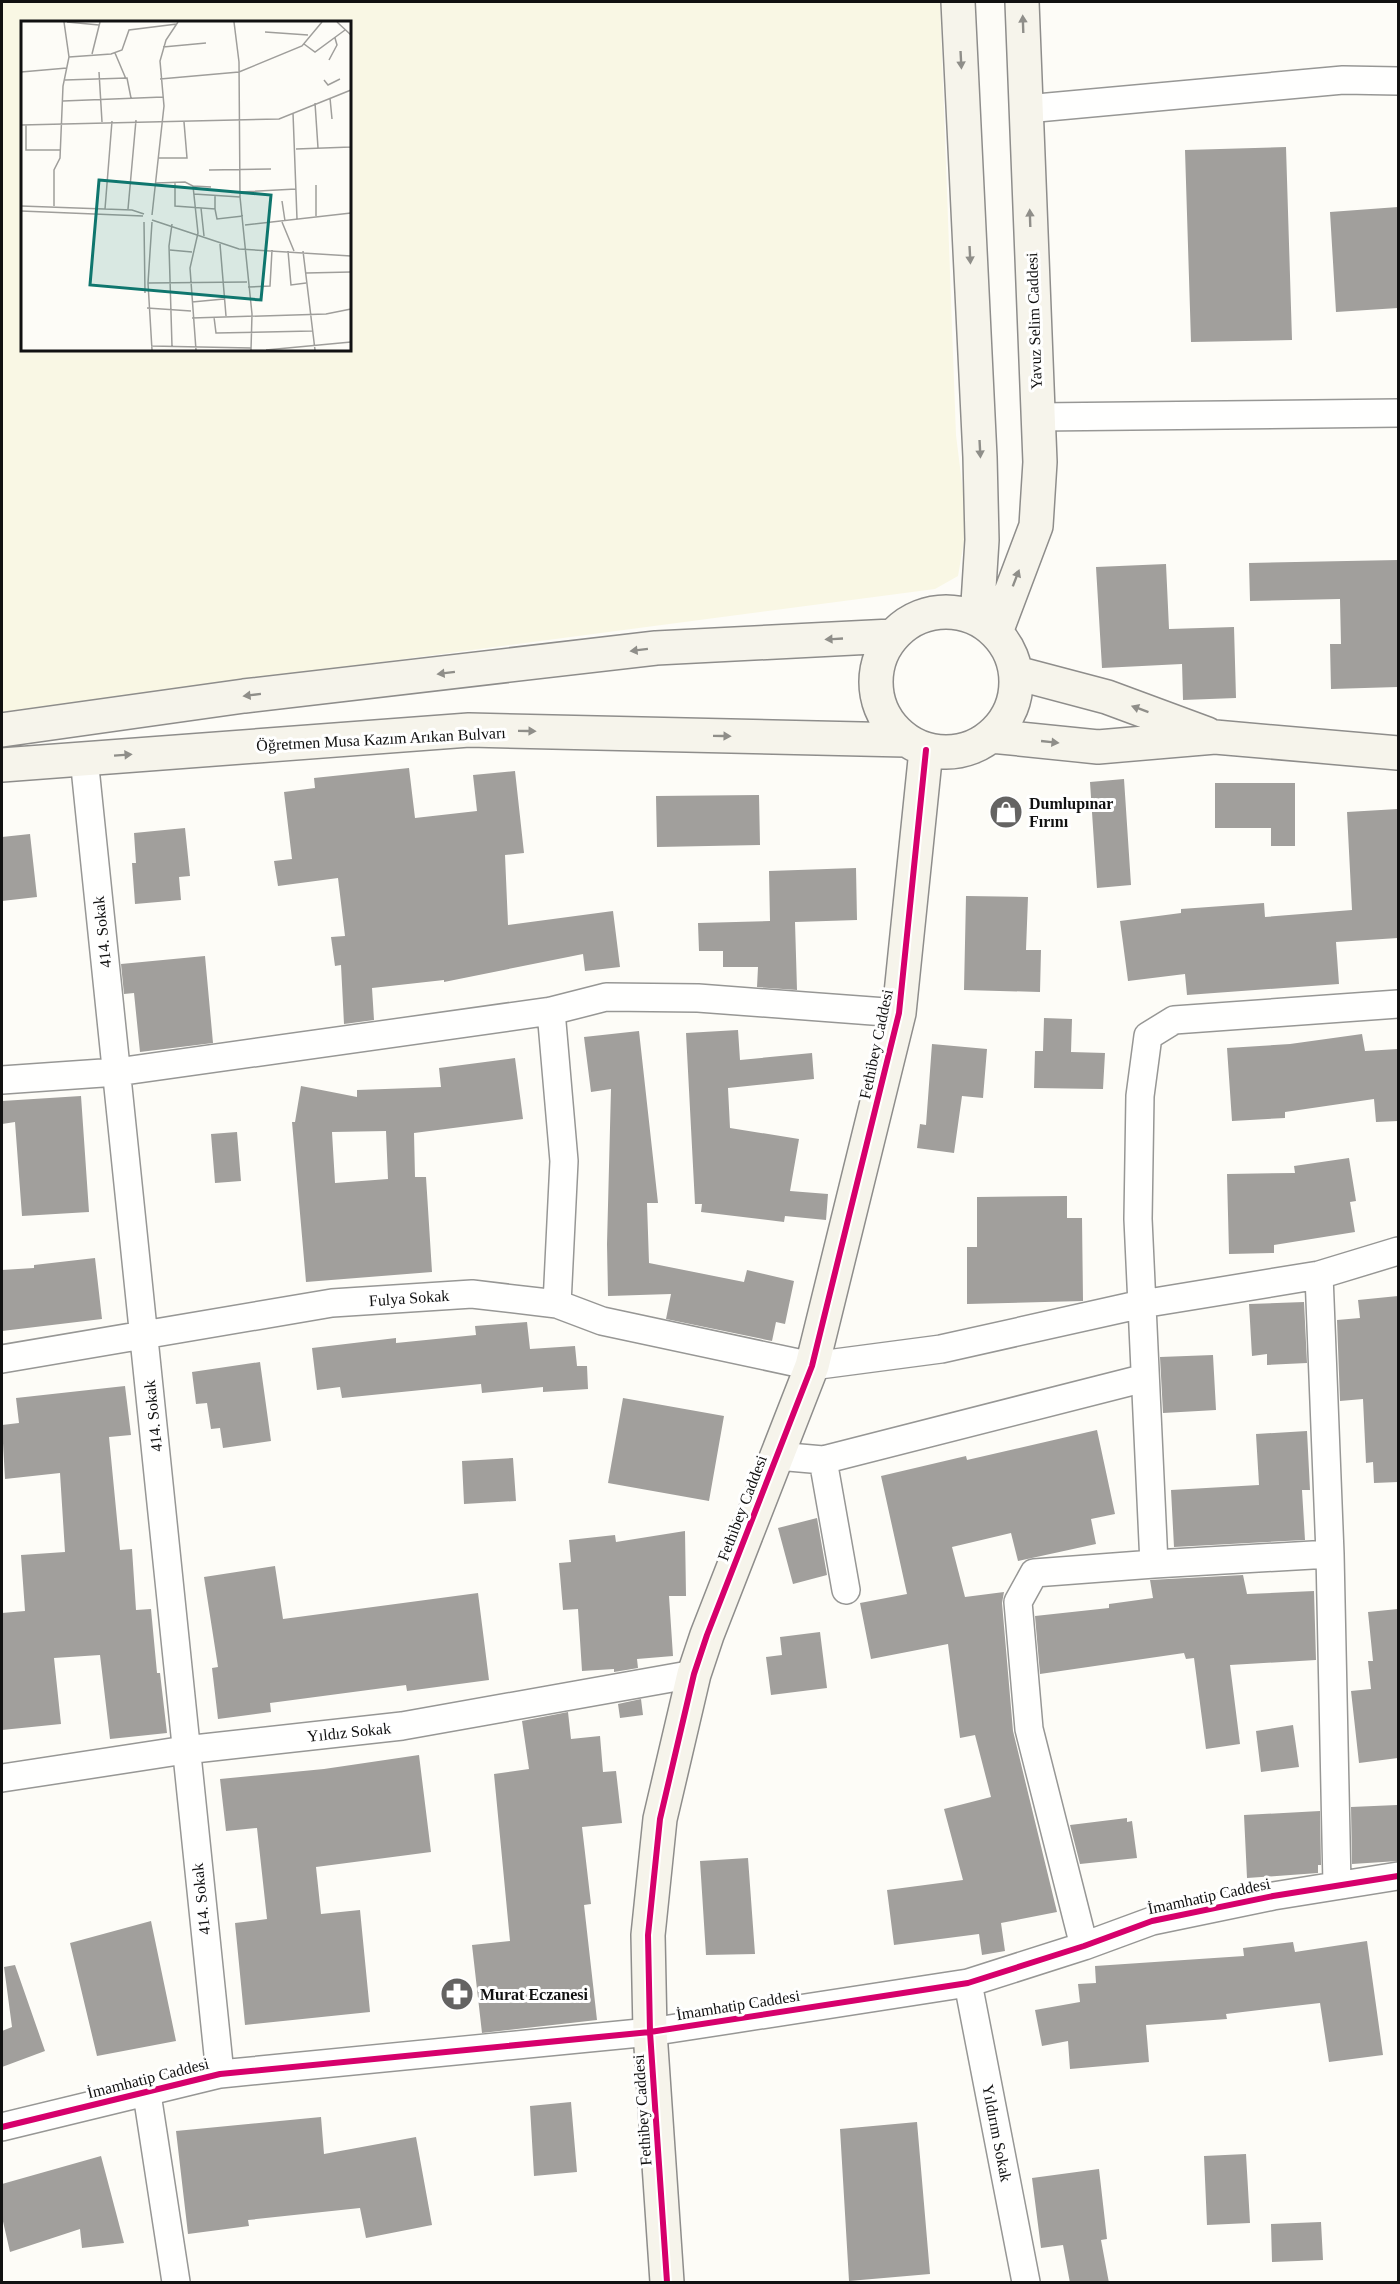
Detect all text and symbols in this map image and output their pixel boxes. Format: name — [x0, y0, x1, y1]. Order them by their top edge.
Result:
one-way arrow — [1018, 14, 1027, 33]
inset map — [21, 21, 351, 351]
one-way arrow — [956, 50, 965, 69]
one-way arrow — [1026, 209, 1035, 228]
one-way arrow — [966, 245, 975, 264]
street label: Yavuz Selim Caddesi — [1023, 252, 1045, 390]
one-way arrow — [975, 440, 984, 459]
one-way arrow — [1011, 568, 1021, 586]
one-way arrow — [824, 635, 843, 644]
one-way arrow — [630, 645, 649, 655]
one-way arrow — [436, 668, 455, 677]
one-way arrow — [242, 690, 261, 700]
one-way arrow — [1131, 704, 1149, 714]
street label: Öğretmen Musa Kazım Arıkan Bulvarı — [256, 724, 507, 755]
one-way arrow — [517, 727, 536, 736]
one-way arrow — [712, 731, 731, 740]
one-way arrow — [1040, 737, 1059, 747]
one-way arrow — [113, 750, 132, 760]
shop icon: Dumlupınar Fırını — [988, 794, 1024, 830]
place label: Dumlupınar Fırını — [1029, 795, 1113, 830]
street label: 414. Sokak — [90, 895, 114, 969]
street label: Fethibey Caddesi — [856, 987, 897, 1101]
street label: Fulya Sokak — [368, 1287, 450, 1310]
street label: 414. Sokak — [141, 1379, 165, 1453]
street label: Fethibey Caddesi — [714, 1452, 771, 1563]
street label: Yıldız Sokak — [306, 1719, 392, 1745]
street label: 414. Sokak — [189, 1862, 213, 1936]
street label: İmamhatip Caddesi — [1146, 1875, 1273, 1918]
pharmacy icon: Murat Eczanesi — [439, 1976, 475, 2012]
place label: Murat Eczanesi — [480, 1986, 589, 2003]
street label: İmamhatip Caddesi — [675, 1987, 802, 2024]
street label: Fethibey Caddesi — [630, 2053, 655, 2166]
street label: İmamhatip Caddesi — [85, 2055, 211, 2102]
street label: Yıldırım Sokak — [979, 2083, 1015, 2183]

